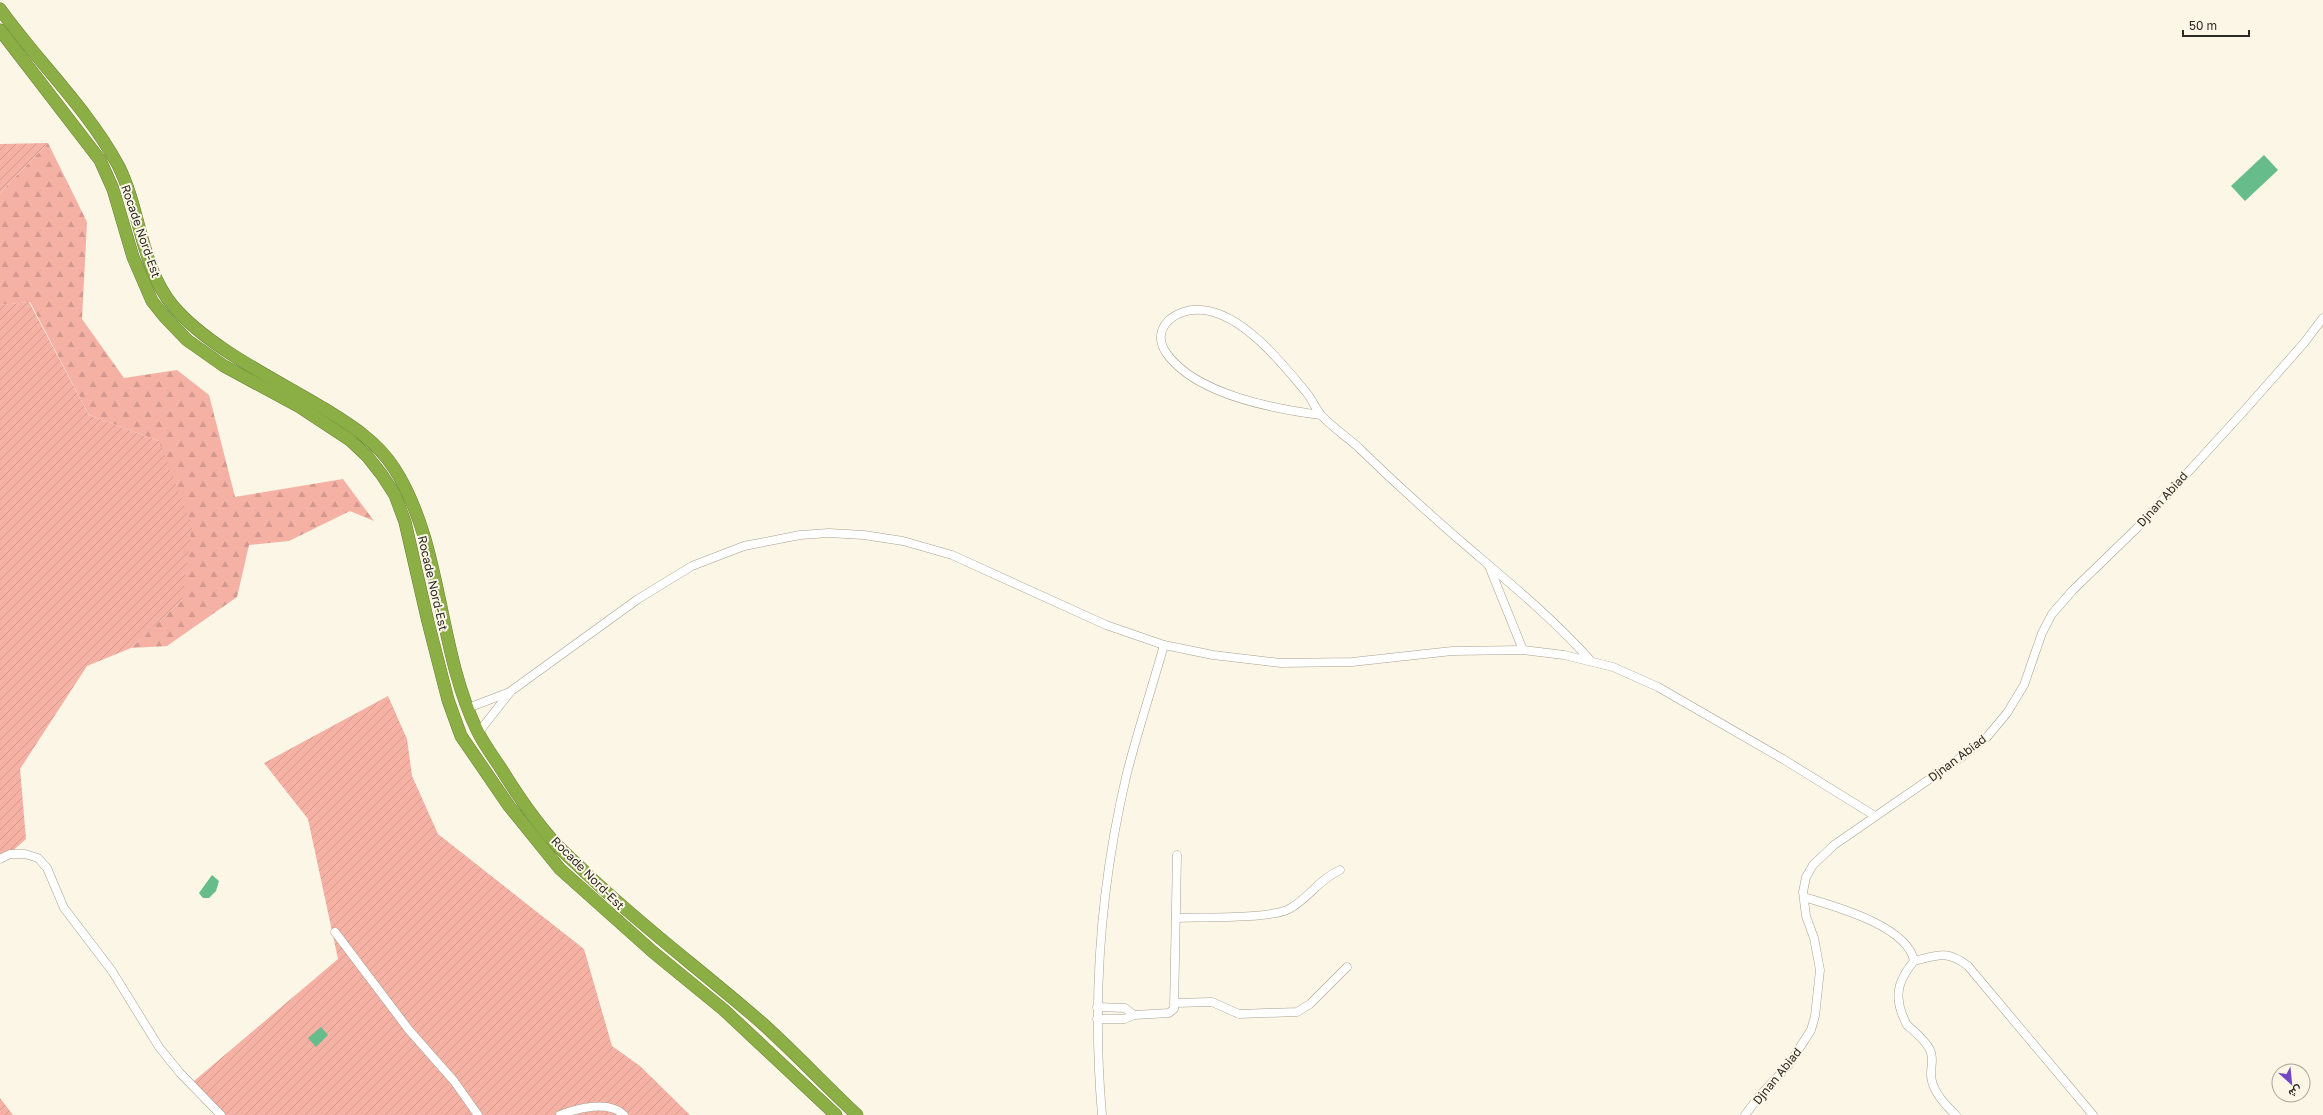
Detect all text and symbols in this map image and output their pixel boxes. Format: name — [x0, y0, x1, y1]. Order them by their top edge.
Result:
scale bar — [2183, 12, 2249, 38]
text: 50 m — [2189, 18, 2217, 33]
street label: Rocade Nord-Est — [118, 183, 164, 280]
street label: Djnan Abiad — [2133, 468, 2191, 530]
street label: Rocade Nord-Est — [415, 534, 451, 632]
street label: Djnan Abiad — [1925, 731, 1989, 785]
street label: Rocade Nord-Est — [548, 833, 628, 913]
street label: Djnan Abiad — [1749, 1044, 1805, 1108]
north arrow — [2271, 1063, 2311, 1103]
text: ش — [2286, 1083, 2305, 1101]

